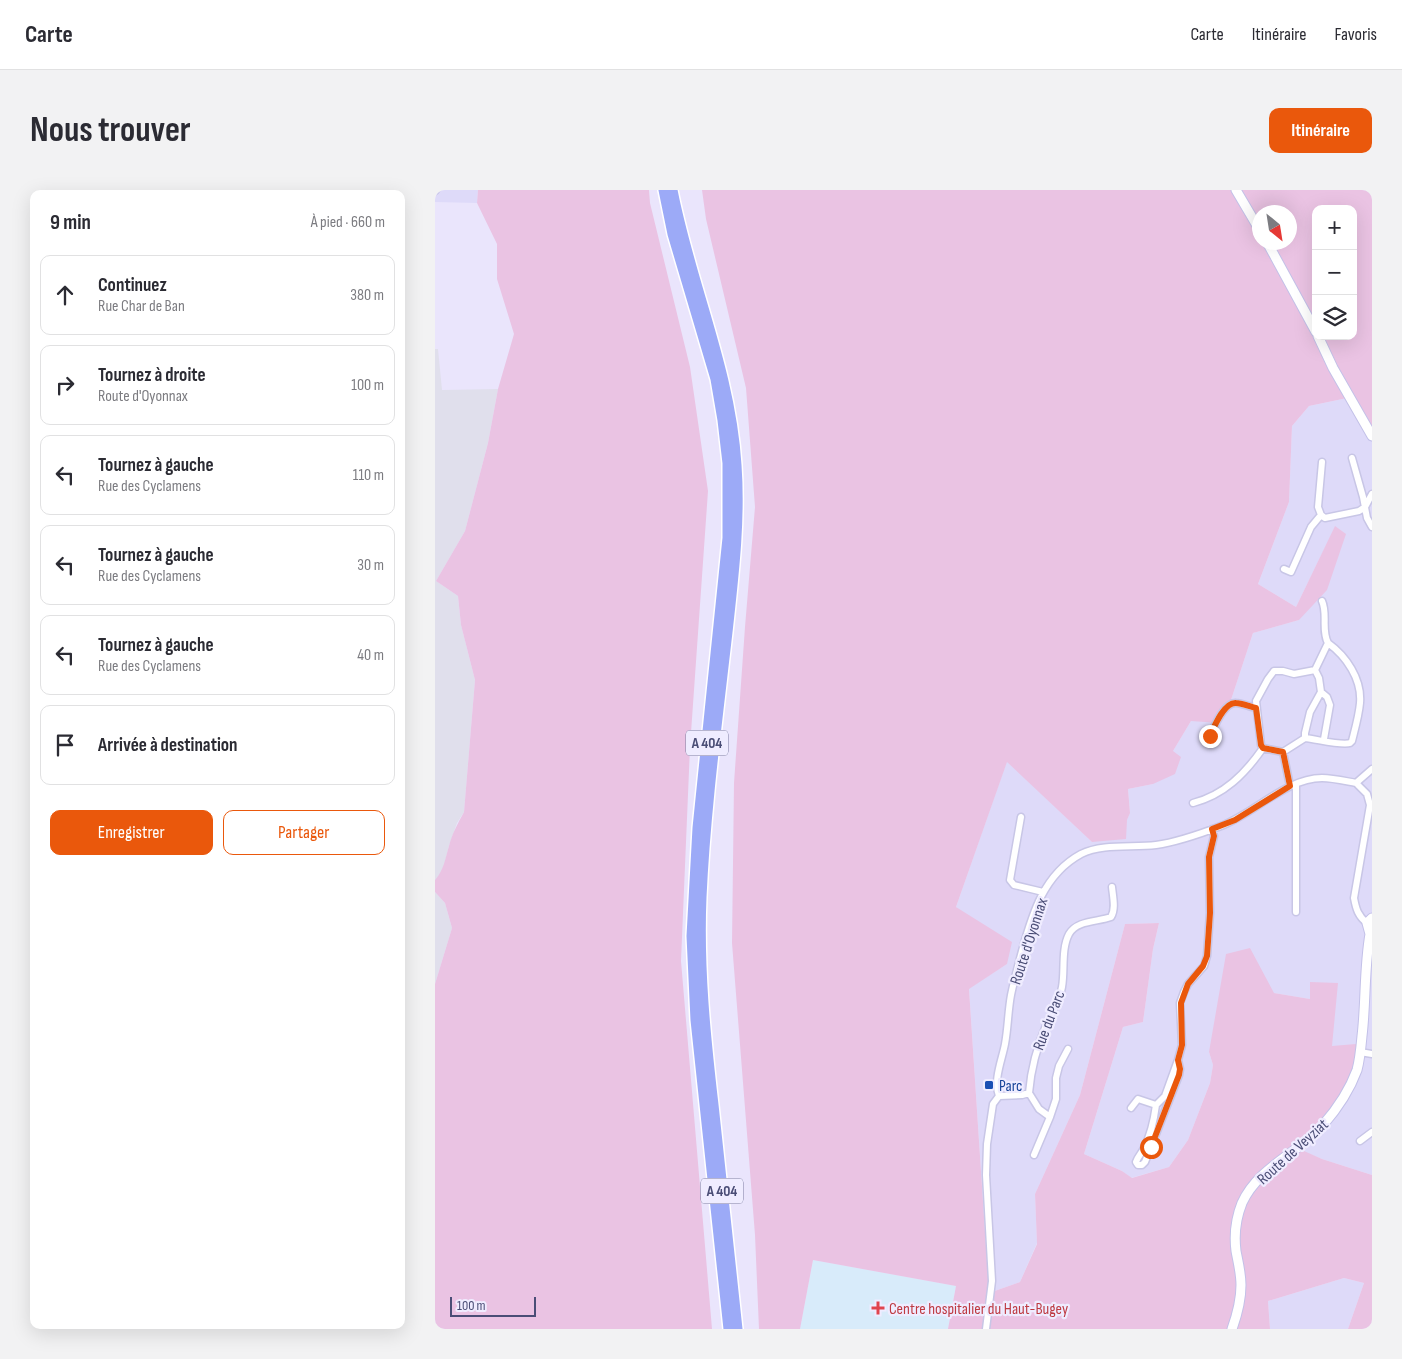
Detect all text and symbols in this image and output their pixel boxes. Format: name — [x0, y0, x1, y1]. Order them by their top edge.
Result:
text: Carte — [25, 20, 73, 49]
text: Carte — [1190, 24, 1224, 45]
text: Itinéraire — [1252, 24, 1306, 45]
text: Favoris — [1334, 24, 1377, 45]
button: Itinéraire — [1269, 108, 1372, 153]
text: Nous trouver — [30, 109, 191, 152]
north arrow — [1252, 205, 1297, 250]
map controls — [1312, 205, 1357, 340]
button: + — [1312, 205, 1357, 250]
text: 9 min — [50, 210, 91, 235]
text: À pied · 660 m — [311, 213, 385, 232]
button: − — [1312, 250, 1357, 295]
text: Continuez — [98, 274, 167, 297]
icon: ahead — [51, 281, 79, 309]
text: 380 m — [350, 286, 384, 305]
button: layers — [1312, 295, 1357, 340]
text: Rue Char de Ban — [98, 297, 185, 316]
text: Tournez à droite — [98, 364, 206, 387]
icon: right — [51, 371, 79, 399]
text: 100 m — [351, 376, 384, 395]
text: Route d'Oyonnax — [98, 387, 188, 406]
text: Tournez à gauche — [98, 454, 214, 477]
icon: left — [51, 461, 79, 489]
text: 110 m — [353, 466, 384, 485]
text: Rue des Cyclamens — [98, 477, 201, 496]
text: Tournez à gauche — [98, 544, 214, 567]
icon: left — [51, 551, 79, 579]
text: 30 m — [357, 556, 384, 575]
text: Rue des Cyclamens — [98, 567, 201, 586]
text: Tournez à gauche — [98, 634, 214, 657]
icon: left — [51, 641, 79, 669]
text: 40 m — [357, 646, 384, 665]
text: Rue des Cyclamens — [98, 657, 201, 676]
route end — [1199, 725, 1222, 748]
road number: A 404 — [686, 730, 728, 756]
icon: arrive — [51, 731, 79, 759]
text: Arrivée à destination — [98, 734, 238, 757]
button: Enregistrer — [50, 810, 213, 855]
button: Partager — [223, 810, 385, 855]
street label: Route d'Oyonnax — [1007, 896, 1052, 987]
street label: Rue du Parc — [1029, 988, 1069, 1053]
place label: Parc — [999, 1077, 1022, 1096]
marker: Parc — [983, 1079, 995, 1091]
street label: Route de Veyziat — [1254, 1115, 1332, 1189]
route start — [1140, 1136, 1163, 1159]
road number: A 404 — [701, 1178, 743, 1204]
scale bar — [450, 1294, 536, 1317]
text: 100 m — [457, 1297, 486, 1314]
place label: Centre hospitalier du Haut-Bugey — [889, 1300, 1068, 1319]
marker: Centre hospitalier du Haut-Bugey — [871, 1301, 885, 1315]

